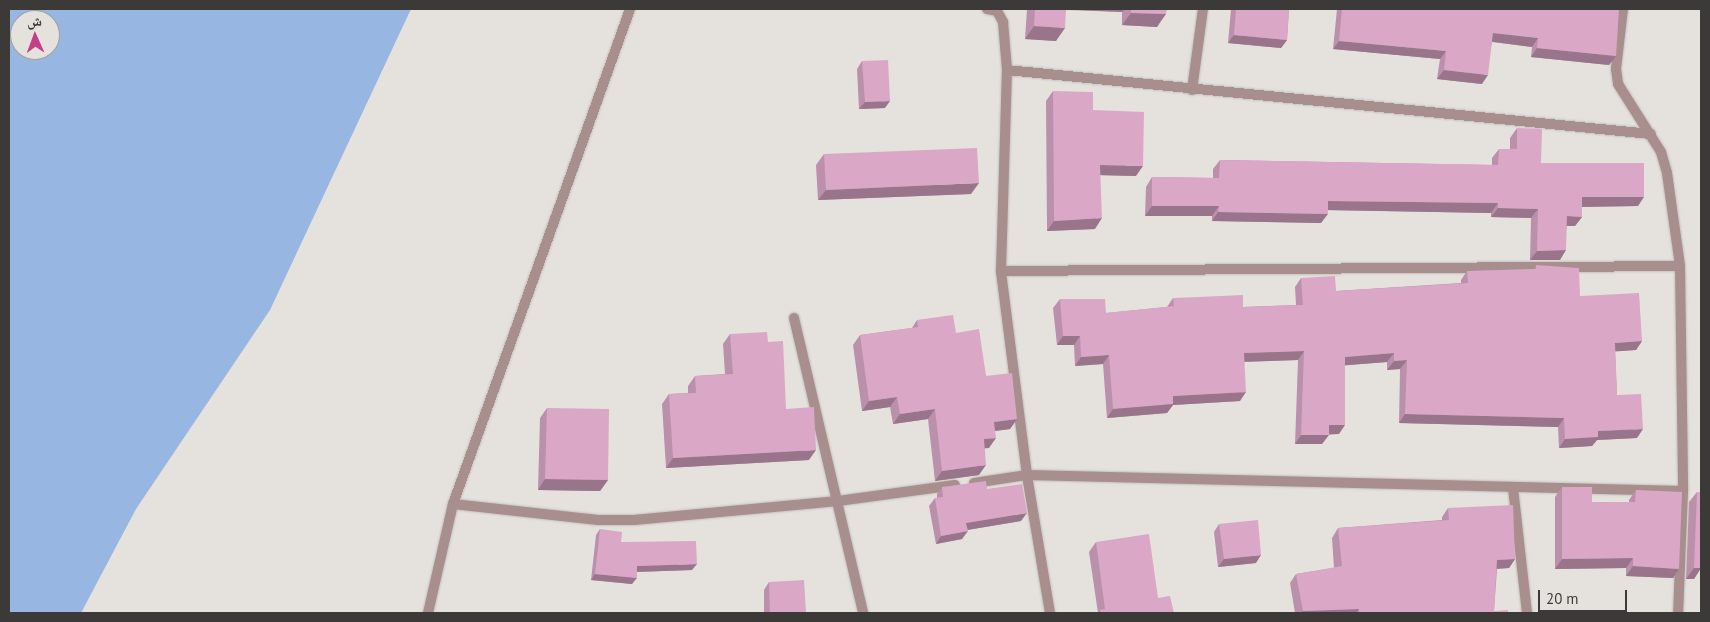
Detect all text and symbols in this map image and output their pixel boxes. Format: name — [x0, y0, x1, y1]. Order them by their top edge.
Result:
north arrow — [10, 10, 60, 60]
text: ش — [27, 12, 42, 30]
scale bar — [1540, 580, 1629, 612]
text: 20 m — [1546, 589, 1579, 608]

